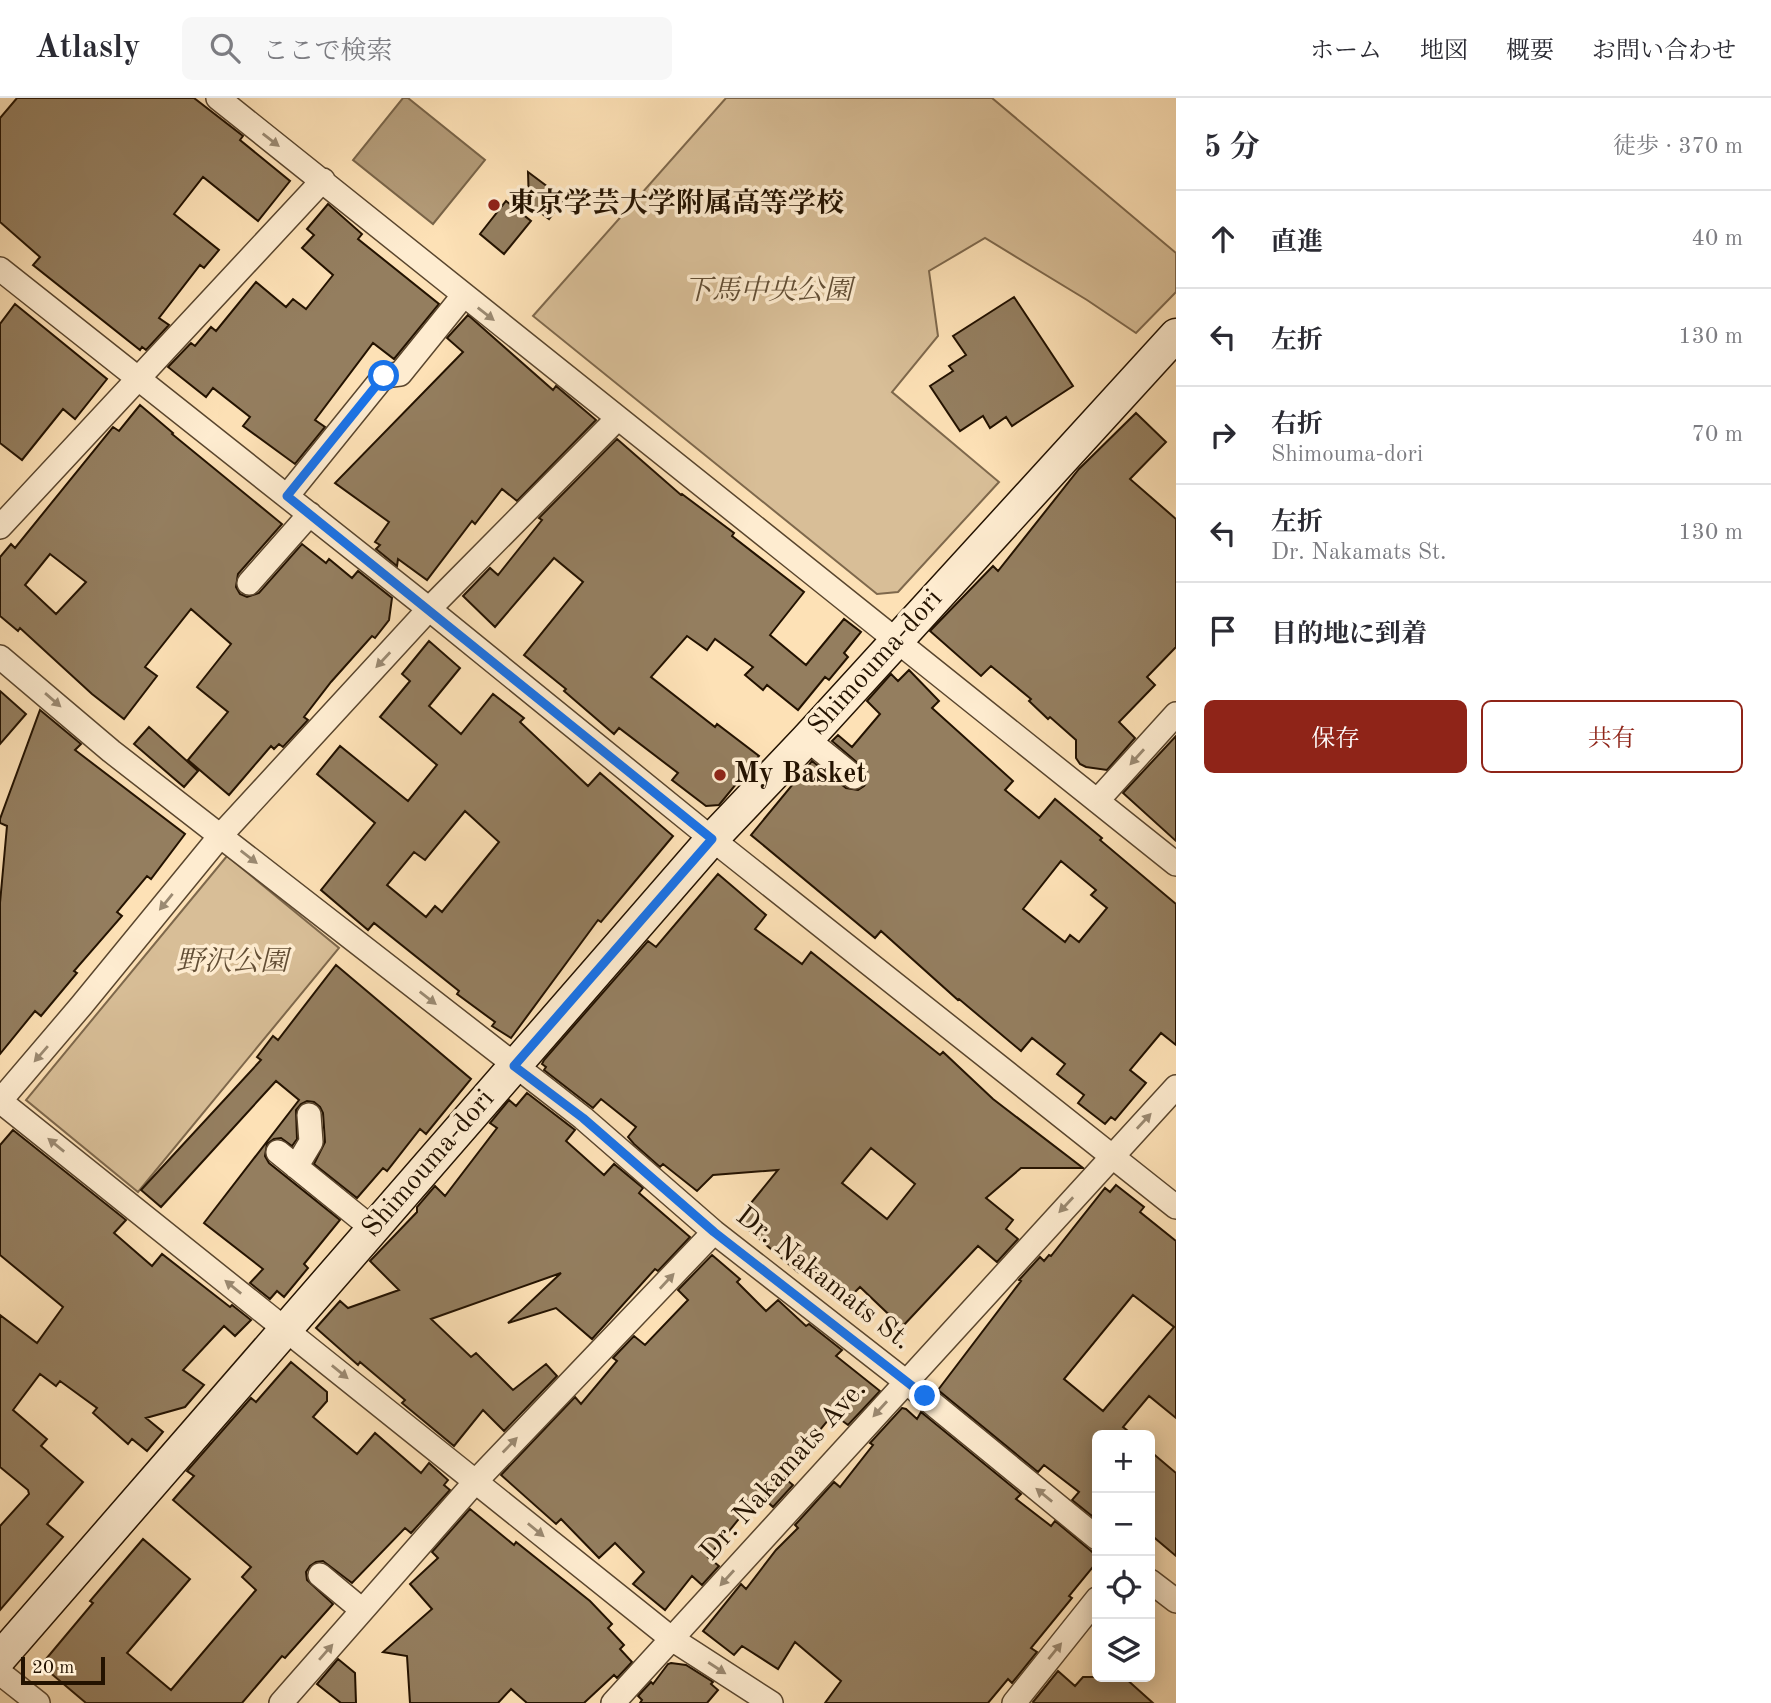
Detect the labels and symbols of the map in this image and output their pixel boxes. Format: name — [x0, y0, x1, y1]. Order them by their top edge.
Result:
one-way arrow — [262, 132, 280, 147]
place label: 東京学芸大学附属高等学校 — [508, 188, 844, 219]
marker: 東京学芸大学附属高等学校 — [486, 197, 502, 213]
park label: 下馬中央公園 — [684, 275, 856, 306]
one-way arrow — [477, 306, 495, 321]
route start — [368, 360, 399, 391]
street label: Shimouma-dori — [804, 585, 948, 741]
one-way arrow — [375, 651, 391, 668]
one-way arrow — [44, 692, 61, 707]
one-way arrow — [1129, 748, 1145, 765]
place label: My Basket — [734, 761, 867, 789]
marker: My Basket — [712, 767, 728, 783]
one-way arrow — [240, 850, 258, 865]
one-way arrow — [159, 894, 174, 911]
park label: 野沢公園 — [176, 946, 292, 977]
one-way arrow — [419, 991, 437, 1006]
one-way arrow — [34, 1045, 49, 1062]
street label: Shimouma-dori — [358, 1085, 500, 1243]
one-way arrow — [1136, 1113, 1152, 1130]
one-way arrow — [47, 1138, 64, 1153]
one-way arrow — [1059, 1196, 1075, 1213]
street label: Dr. Nakamats St. — [730, 1202, 916, 1356]
one-way arrow — [659, 1273, 675, 1290]
one-way arrow — [225, 1280, 242, 1295]
one-way arrow — [330, 1365, 348, 1380]
street label: Dr. Nakamats Ave. — [696, 1375, 872, 1567]
route end — [909, 1380, 940, 1411]
one-way arrow — [872, 1400, 888, 1417]
one-way arrow — [502, 1437, 518, 1454]
one-way arrow — [1036, 1488, 1053, 1503]
one-way arrow — [528, 1522, 545, 1537]
one-way arrow — [719, 1569, 735, 1587]
one-way arrow — [318, 1643, 333, 1660]
one-way arrow — [1048, 1643, 1063, 1661]
scale bar — [21, 1654, 105, 1686]
one-way arrow — [708, 1661, 726, 1675]

